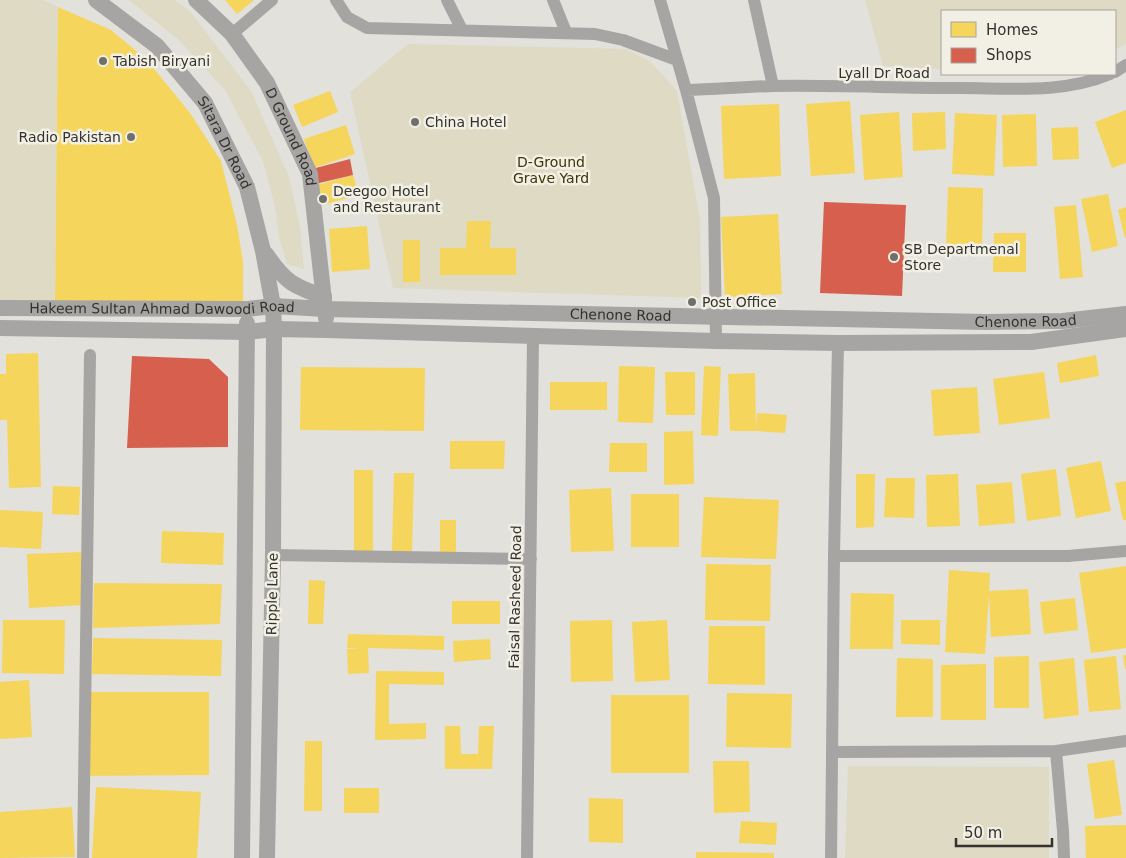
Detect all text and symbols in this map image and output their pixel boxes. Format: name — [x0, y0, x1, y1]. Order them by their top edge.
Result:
legend — [941, 10, 1116, 75]
text: Homes — [986, 21, 1038, 39]
text: Shops — [986, 46, 1032, 64]
place label: Tabish Biryani — [112, 53, 210, 69]
marker: Tabish Biryani — [97, 55, 109, 67]
street label: Lyall Dr Road — [838, 65, 930, 81]
street label: D Ground Road — [262, 85, 319, 187]
street label: Sitara Dr Road — [194, 93, 255, 192]
place label: China Hotel — [425, 114, 507, 130]
marker: China Hotel — [409, 116, 421, 128]
place label: Radio Pakistan — [19, 129, 121, 145]
marker: Radio Pakistan — [125, 131, 137, 143]
park label: D-Ground Grave Yard — [513, 154, 589, 186]
place label: Deegoo Hotel and Restaurant — [333, 183, 441, 215]
marker: Deegoo Hotel and Restaurant — [317, 193, 329, 205]
place label: SB Departmenal Store — [904, 241, 1019, 273]
marker: SB Departmenal Store — [888, 251, 900, 263]
place label: Post Office — [702, 294, 777, 310]
marker: Post Office — [686, 296, 698, 308]
street label: Hakeem Sultan Ahmad Dawoodi Road — [29, 298, 295, 317]
street label: Chenone Road — [570, 306, 672, 324]
street label: Chenone Road — [975, 312, 1077, 330]
street label: Faisal Rasheed Road — [506, 525, 524, 669]
street label: Ripple Lane — [263, 553, 281, 635]
scale bar — [956, 816, 1052, 848]
text: 50 m — [964, 824, 1002, 842]

